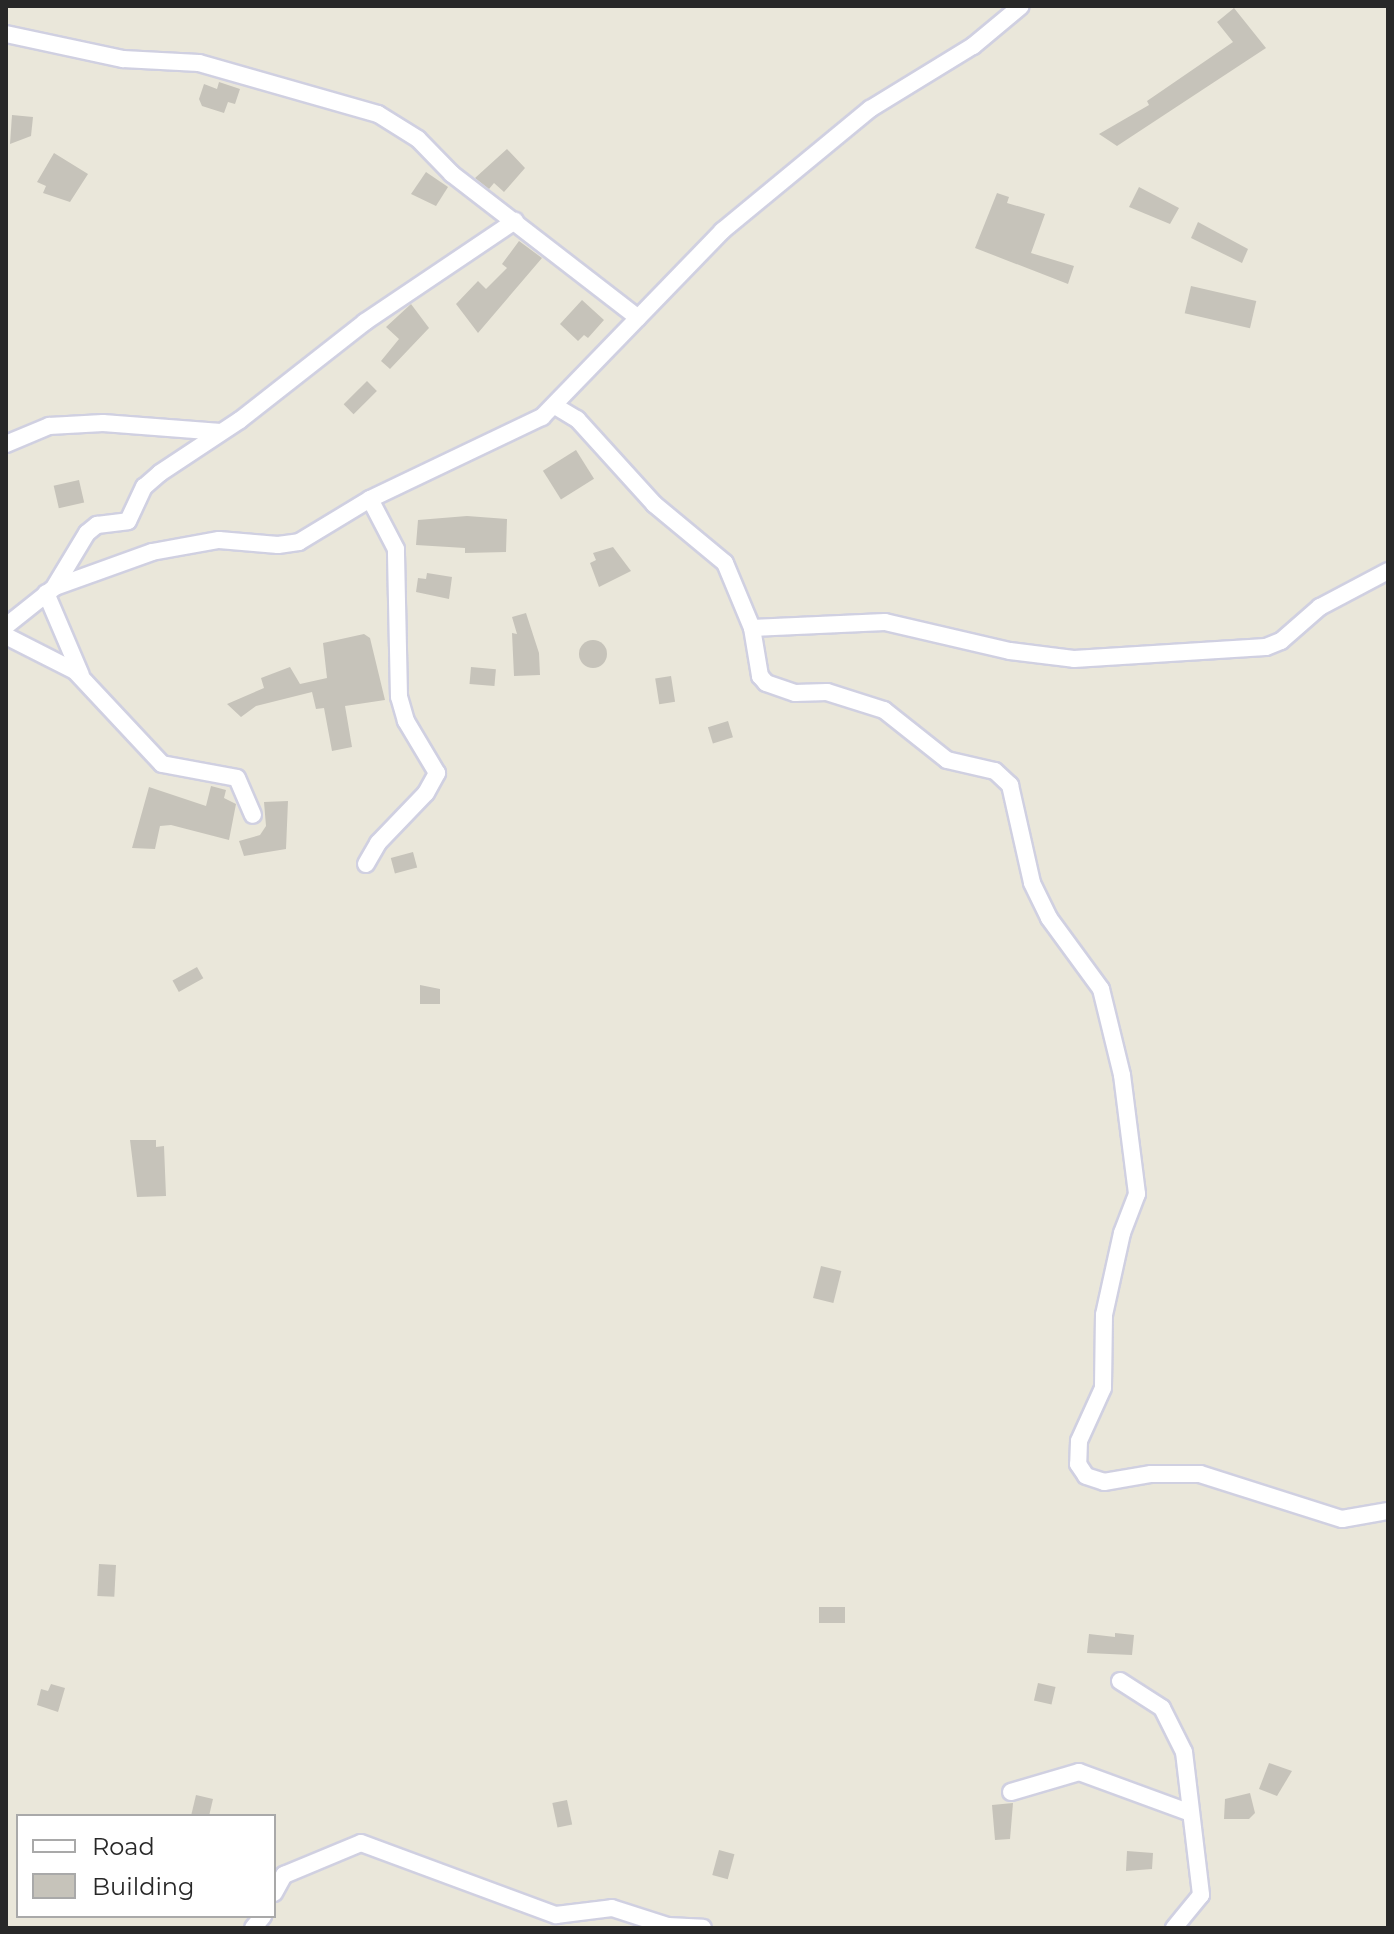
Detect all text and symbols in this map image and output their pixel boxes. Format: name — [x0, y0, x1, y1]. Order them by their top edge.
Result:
legend — [16, 1814, 276, 1918]
text: Road — [92, 1832, 155, 1861]
text: Building — [92, 1872, 195, 1901]

